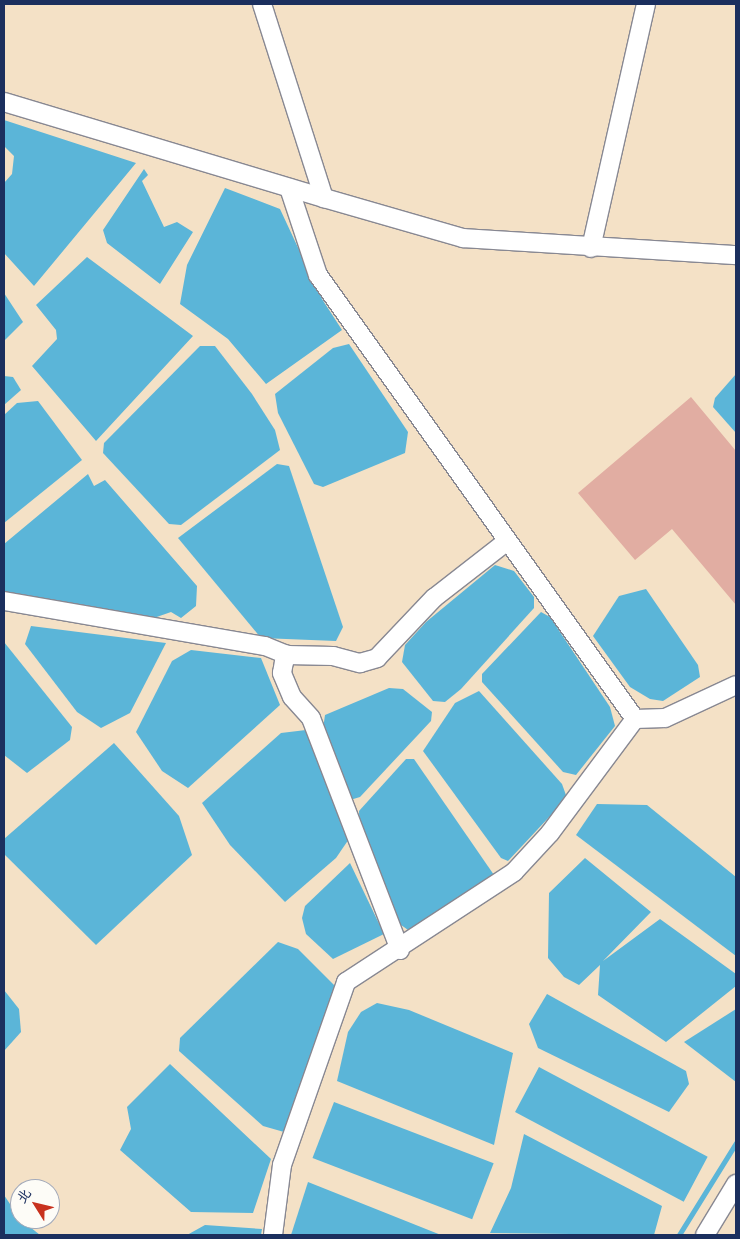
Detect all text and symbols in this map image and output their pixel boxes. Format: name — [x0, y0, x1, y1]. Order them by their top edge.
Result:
north arrow — [10, 1179, 60, 1229]
text: 北 — [11, 1184, 35, 1207]

